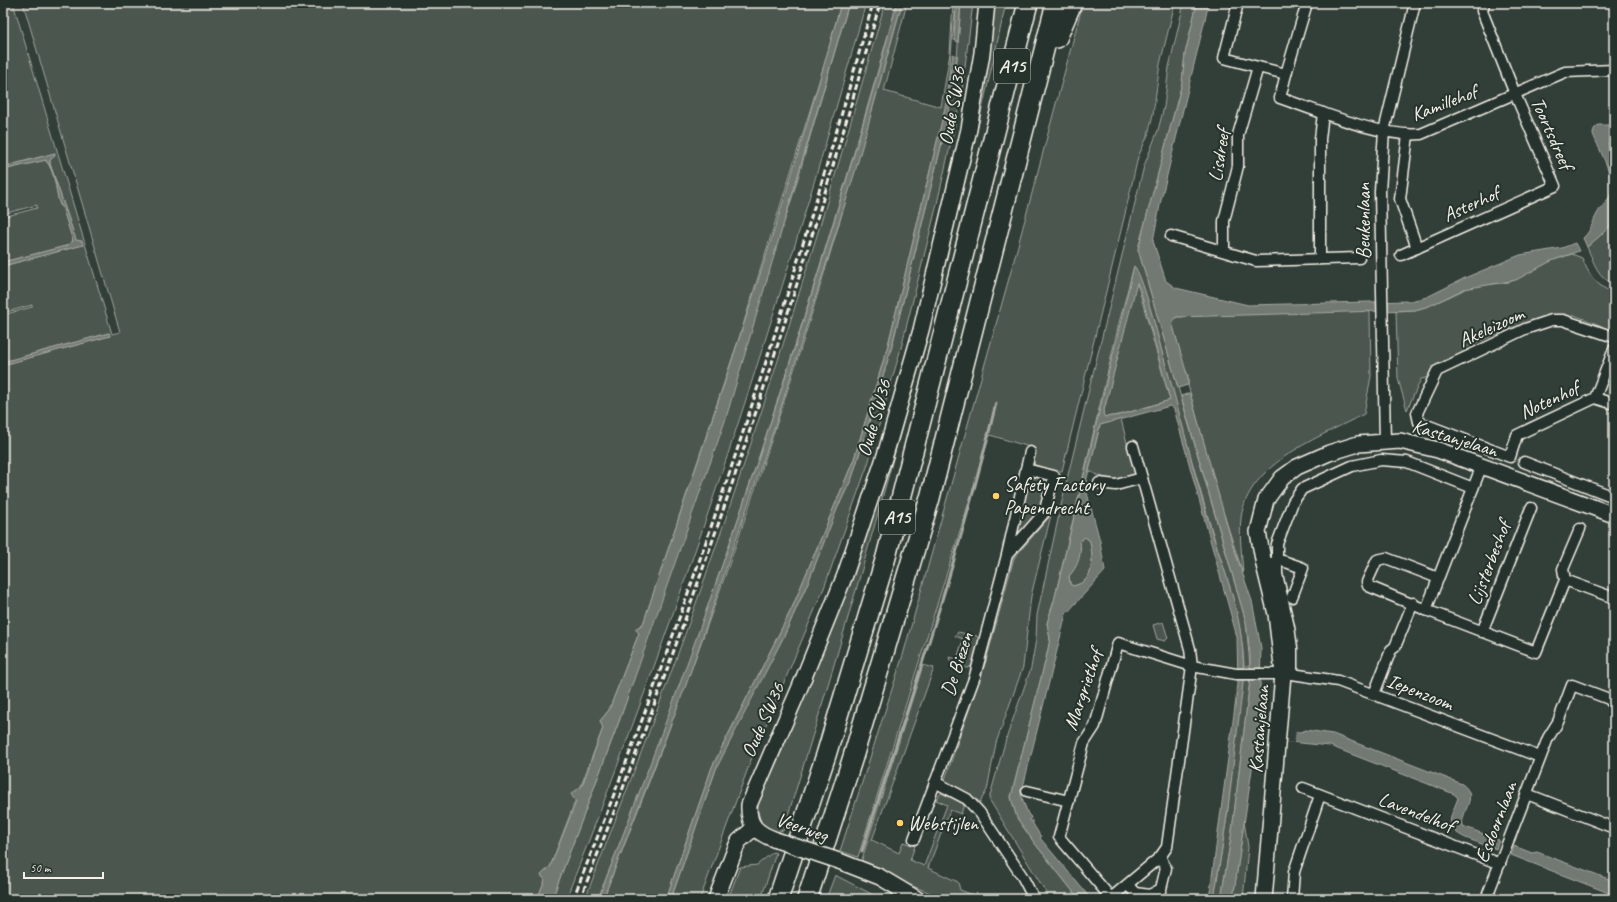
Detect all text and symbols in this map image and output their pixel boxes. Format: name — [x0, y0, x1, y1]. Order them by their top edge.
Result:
road number: A15 — [994, 49, 1030, 83]
street label: Oude SW36 — [933, 64, 971, 147]
street label: Kamillehof — [1408, 78, 1484, 127]
street label: Toortsdreef — [1525, 93, 1581, 178]
street label: Lisdreef — [1202, 123, 1236, 183]
street label: Asterhof — [1439, 179, 1507, 227]
street label: Beukenlaan — [1351, 182, 1376, 259]
street label: Akeleizoom — [1454, 300, 1529, 353]
street label: Notenhof — [1515, 374, 1587, 425]
street label: Oude SW36 — [851, 376, 897, 459]
street label: Kastanjelaan — [1409, 413, 1502, 463]
place label: Safety Factory Papendrecht — [1004, 472, 1107, 520]
marker: Safety Factory Papendrecht — [991, 491, 1001, 501]
road number: A15 — [879, 500, 915, 534]
street label: Lijsterbeshof — [1462, 514, 1518, 608]
street label: De Biezen — [935, 628, 979, 699]
street label: Margriethof — [1058, 642, 1110, 734]
street label: Iepenzoom — [1383, 668, 1458, 717]
street label: Oude SW36 — [736, 678, 791, 761]
street label: Kastanjelaan — [1243, 683, 1275, 774]
street label: Esdoornlaan — [1469, 777, 1523, 866]
street label: Lavendelhof — [1375, 786, 1462, 840]
street label: Veerweg — [773, 806, 833, 848]
place label: Webstijlen — [908, 811, 979, 836]
marker: Webstijlen — [895, 818, 905, 828]
scale bar — [24, 854, 103, 880]
text: 50 m — [30, 860, 52, 876]

